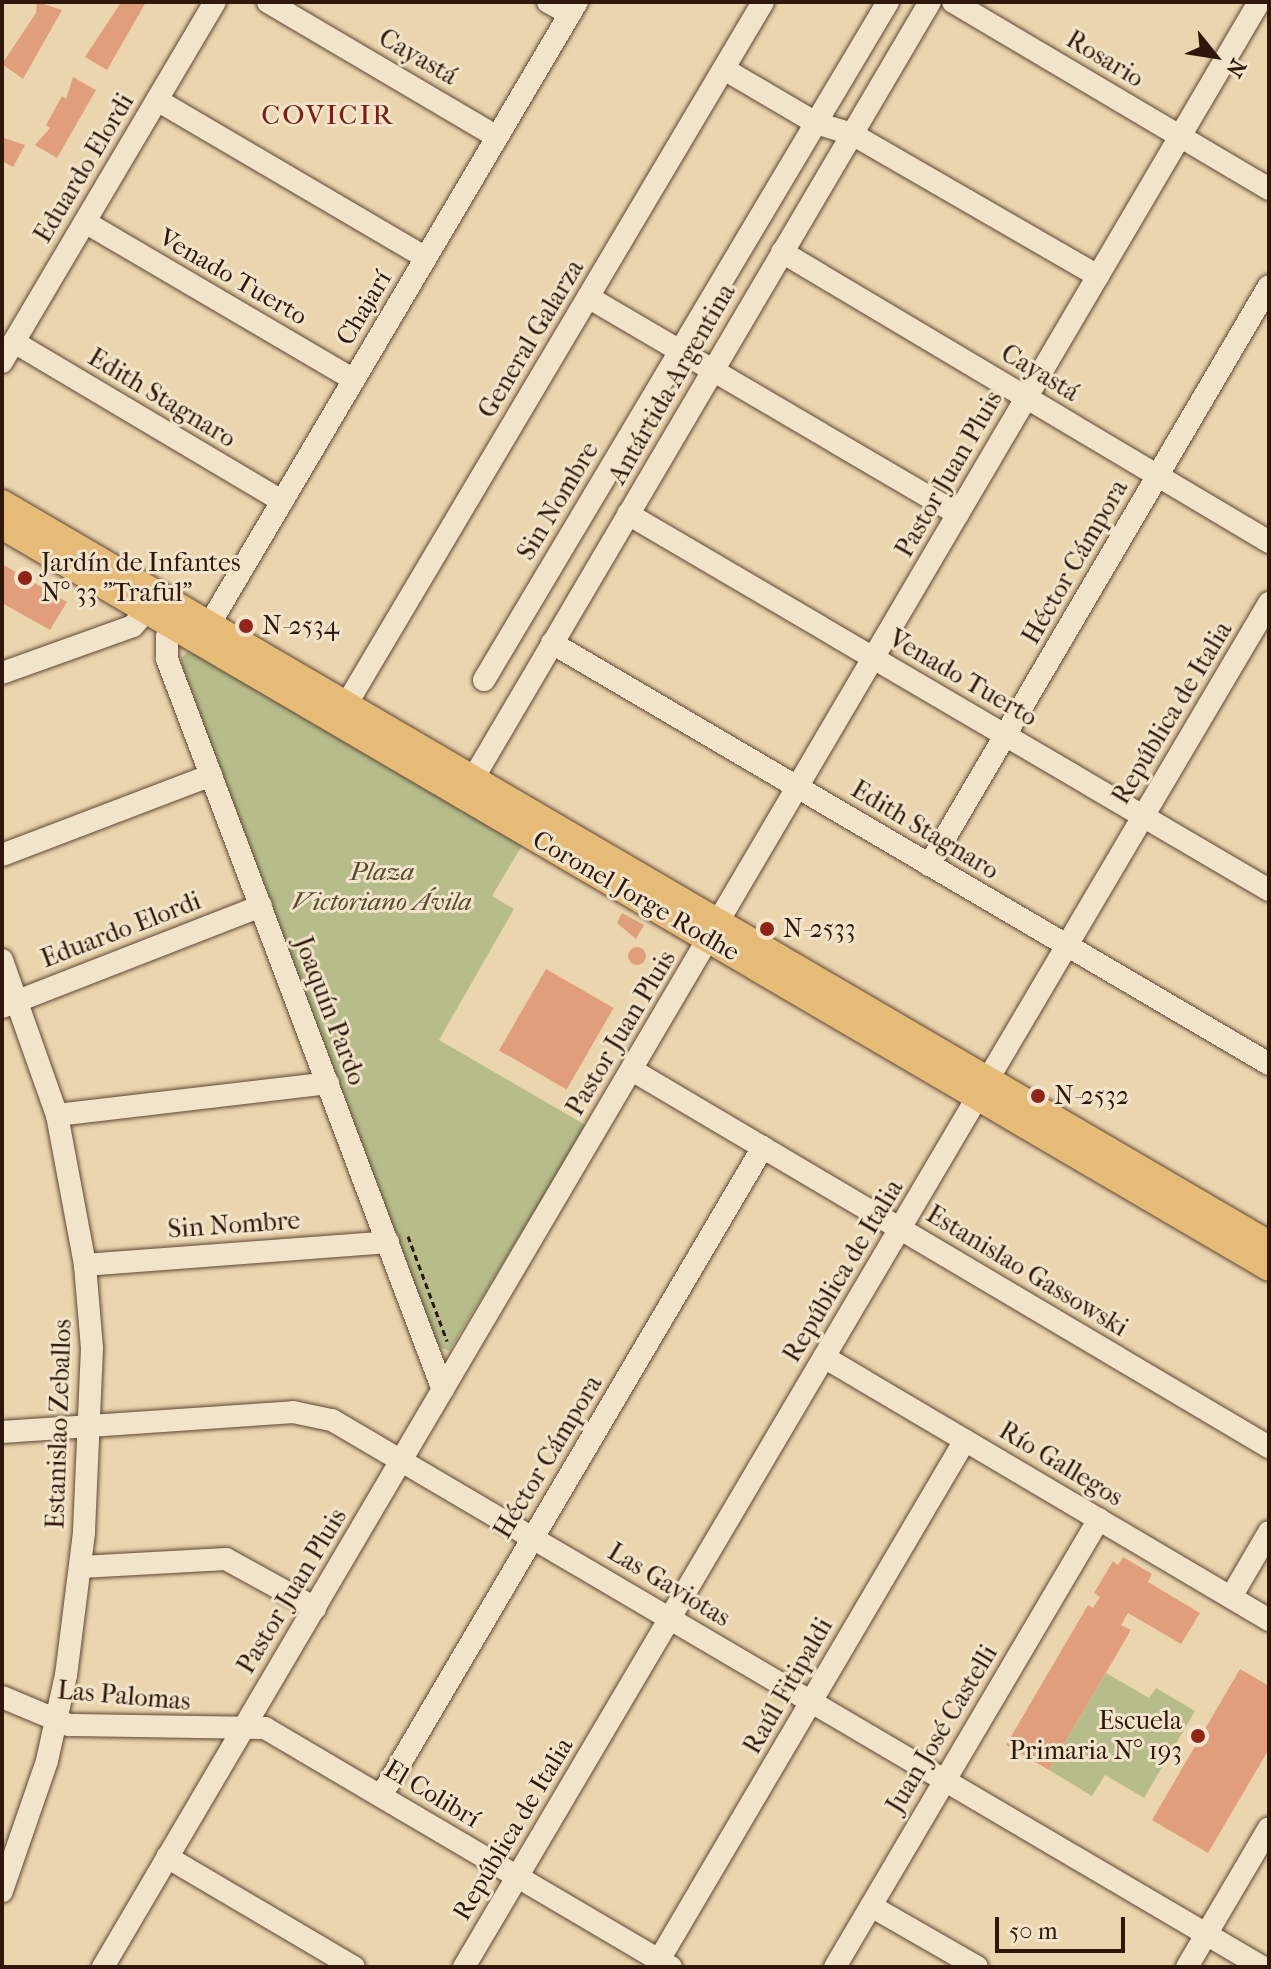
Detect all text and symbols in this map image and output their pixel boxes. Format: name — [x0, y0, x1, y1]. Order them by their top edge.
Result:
north arrow — [1175, 16, 1255, 96]
street label: Cayastá — [373, 22, 463, 92]
street label: Rosario — [1061, 24, 1149, 94]
text: N — [1220, 54, 1251, 82]
street label: Eduardo Elordi — [27, 88, 141, 248]
district label: COVICIR — [261, 98, 395, 132]
street label: Venado Tuerto — [153, 222, 313, 332]
street label: General Galarza — [471, 254, 591, 424]
street label: Chajarí — [330, 265, 398, 351]
street label: Antártida Argentina — [602, 278, 742, 490]
street label: Cayastá — [995, 338, 1085, 408]
street label: Edith Stagnaro — [82, 342, 242, 454]
street label: Pastor Juan Pluis — [889, 385, 1009, 563]
street label: Sin Nombre — [510, 436, 606, 566]
street label: Héctor Cámpora — [1015, 474, 1135, 650]
place label: Jardín de Infantes N° 33 "Traful" — [41, 547, 241, 608]
marker: Jardín de Infantes N° 33 "Traful" — [16, 569, 34, 587]
place label: N-2534 — [262, 610, 339, 642]
street label: República de Italia — [1105, 616, 1239, 810]
marker: N-2534 — [237, 617, 255, 635]
street label: Venado Tuerto — [883, 623, 1043, 733]
street label: Edith Stagnaro — [845, 774, 1005, 886]
street label: Coronel Jorge Rodhe — [527, 824, 745, 968]
park label: Plaza Victoriano Ávila — [292, 856, 472, 918]
street label: Eduardo Elordi — [37, 885, 205, 975]
place label: N-2533 — [783, 913, 855, 945]
marker: N-2533 — [758, 920, 776, 938]
street label: Joaquín Pardo — [287, 932, 373, 1090]
street label: Pastor Juan Pluis — [559, 945, 683, 1121]
place label: N-2532 — [1054, 1080, 1129, 1112]
marker: N-2532 — [1029, 1087, 1047, 1105]
street label: República de Italia — [776, 1174, 910, 1368]
street label: Estanislao Gassowski — [921, 1199, 1133, 1343]
street label: Sin Nombre — [167, 1205, 301, 1245]
street label: Estanislao Zeballos — [40, 1318, 78, 1530]
street label: Héctor Cámpora — [487, 1370, 609, 1544]
street label: Río Gallegos — [993, 1415, 1129, 1513]
street label: Pastor Juan Pluis — [230, 1503, 354, 1679]
street label: Las Gaviotas — [602, 1536, 736, 1634]
street label: Raúl Fitipaldi — [736, 1612, 840, 1760]
street label: Juan José Castelli — [880, 1639, 1004, 1819]
street label: Las Palomas — [56, 1675, 192, 1717]
place label: Escuela Primaria N° 193 — [1009, 1705, 1182, 1766]
marker: Escuela Primaria N° 193 — [1189, 1727, 1207, 1745]
street label: República de Italia — [446, 1732, 580, 1926]
street label: El Colibrí — [379, 1753, 485, 1835]
scale bar — [999, 1901, 1129, 1951]
text: 50 m — [1009, 1917, 1058, 1945]

